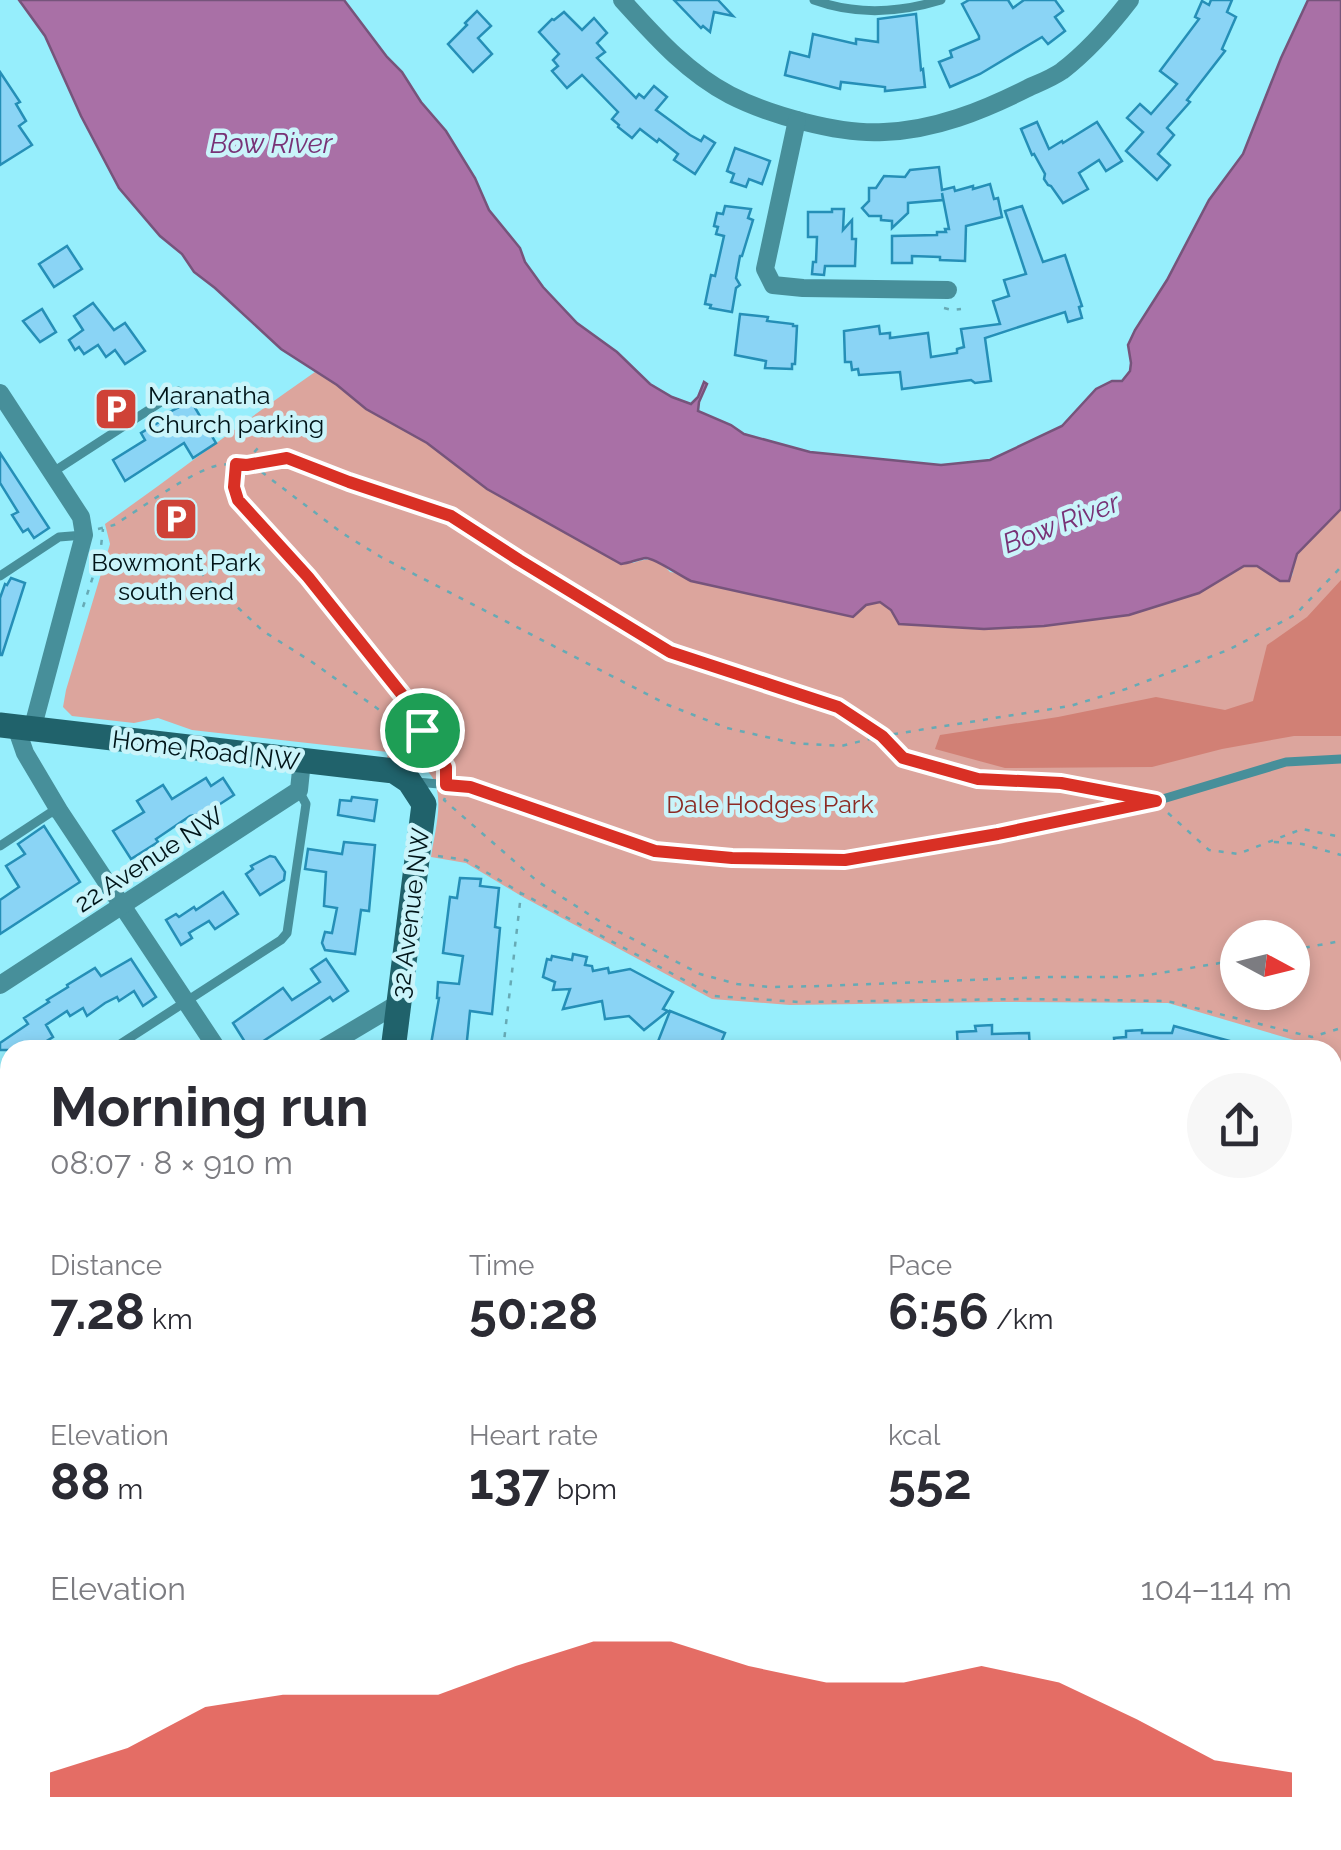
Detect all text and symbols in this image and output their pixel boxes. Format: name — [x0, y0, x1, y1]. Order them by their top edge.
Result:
water label: Bow River — [210, 127, 334, 160]
place label: Maranatha Church parking — [148, 380, 324, 439]
parking icon: Maranatha Church parking — [93, 386, 139, 432]
water label: Bow River — [998, 485, 1125, 560]
parking icon: Bowmont Park south end — [153, 496, 199, 542]
place label: Bowmont Park south end — [91, 547, 261, 606]
pin — [380, 688, 465, 773]
icon: arrive — [395, 703, 450, 758]
street label: Home Road NW — [110, 724, 302, 776]
park label: Dale Hodges Park — [666, 789, 875, 819]
street label: 22 Avenue NW — [69, 800, 229, 918]
street label: 32 Avenue NW — [385, 826, 435, 1000]
north arrow — [1220, 920, 1310, 1010]
map controls — [1220, 920, 1310, 1010]
button: share — [1187, 1073, 1292, 1178]
text: Morning run — [50, 1074, 369, 1139]
text: 08:07 · 8 × 910 m — [50, 1144, 293, 1181]
text: Distance — [50, 1249, 162, 1282]
text: Time — [469, 1249, 534, 1282]
text: Pace — [888, 1249, 952, 1282]
text: 7.28 — [50, 1282, 145, 1341]
text: 50:28 — [469, 1282, 598, 1341]
text: 6:56 — [888, 1282, 989, 1341]
text: km — [145, 1303, 193, 1336]
text: /km — [989, 1303, 1053, 1336]
text: Elevation — [50, 1419, 169, 1452]
text: Heart rate — [469, 1419, 598, 1452]
text: kcal — [888, 1419, 940, 1452]
text: 88 — [50, 1452, 110, 1511]
text: 137 — [469, 1452, 550, 1511]
text: 552 — [888, 1452, 972, 1511]
text: m — [110, 1473, 143, 1506]
text: bpm — [550, 1473, 617, 1506]
text: Elevation — [50, 1570, 186, 1607]
text: 104–114 m — [1141, 1570, 1292, 1607]

